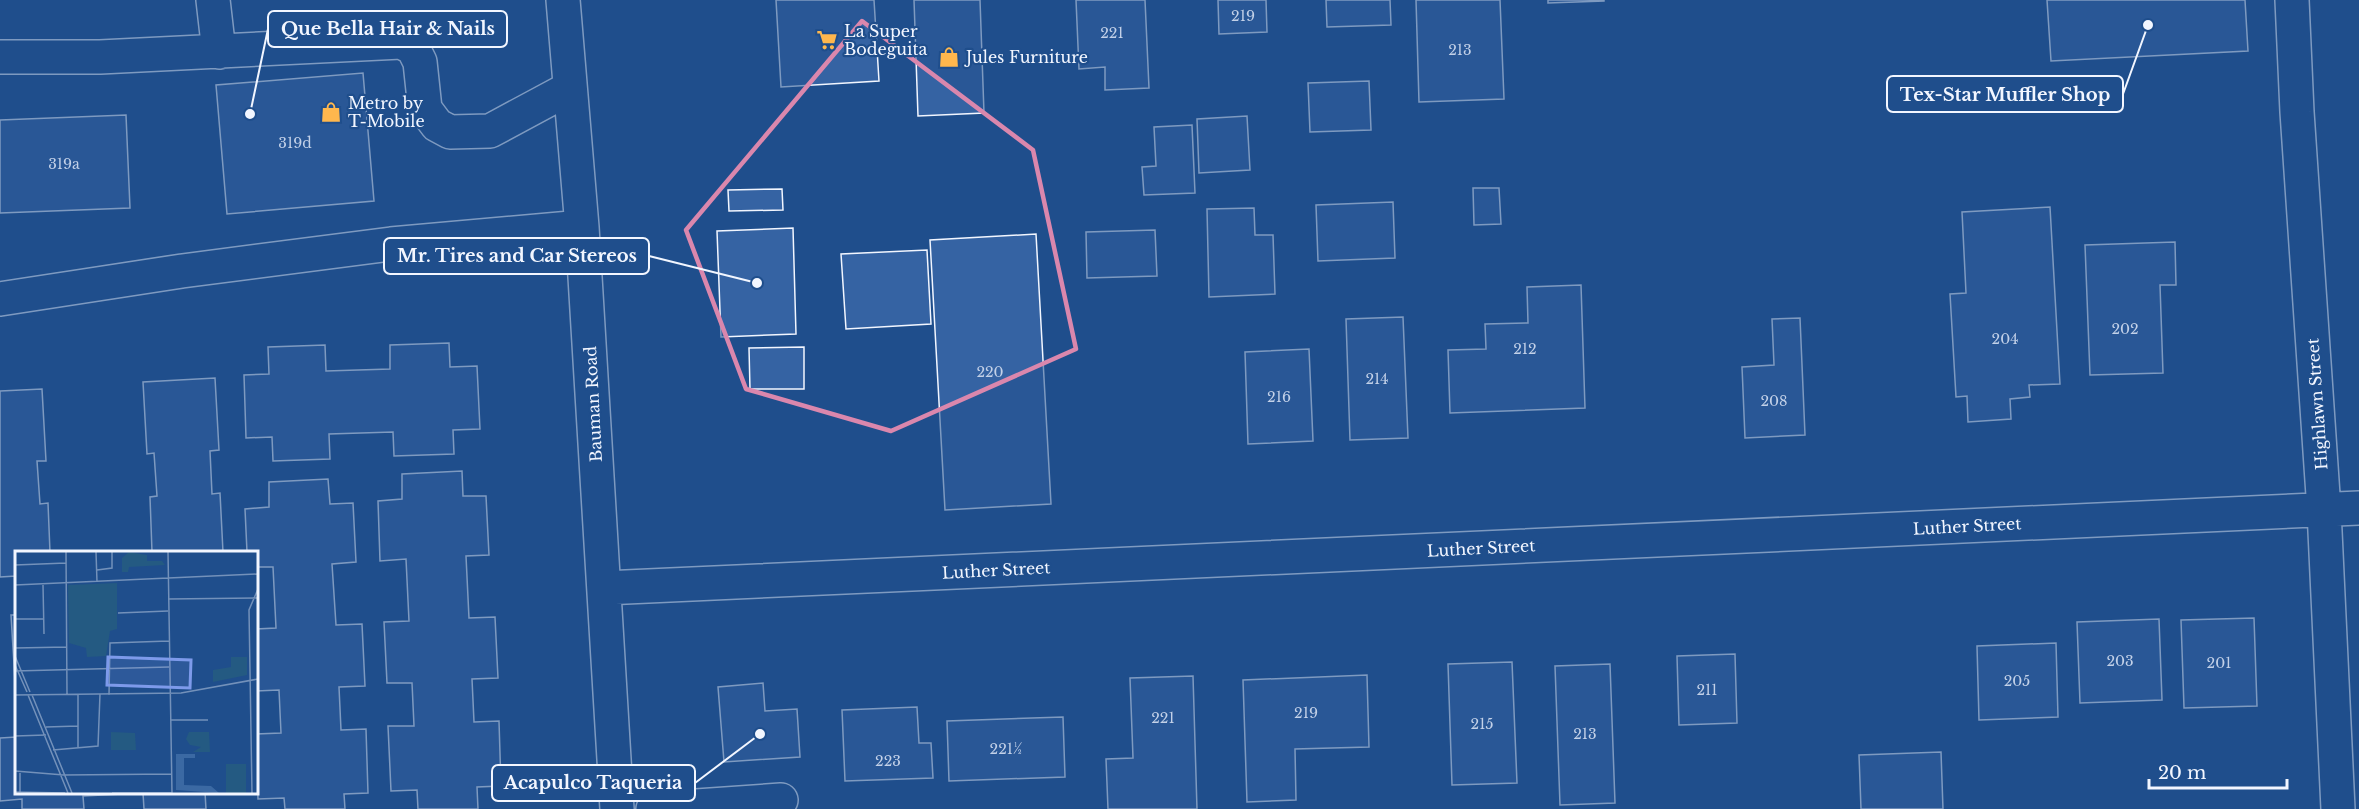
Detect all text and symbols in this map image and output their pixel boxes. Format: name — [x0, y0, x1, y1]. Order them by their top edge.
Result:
house number: 219 — [1231, 7, 1255, 25]
callout: Que Bella Hair & Nails — [268, 11, 507, 47]
text: Que Bella Hair & Nails — [281, 18, 495, 40]
place label: La Super Bodeguita — [844, 21, 928, 59]
house number: 221 — [1100, 24, 1124, 42]
supermarket icon: La Super Bodeguita — [815, 28, 839, 52]
house number: 213 — [1448, 41, 1472, 59]
shop icon: Jules Furniture — [937, 45, 961, 69]
place label: Jules Furniture — [964, 47, 1088, 67]
callout: Tex-Star Muffler Shop — [1887, 76, 2123, 112]
text: Tex-Star Muffler Shop — [1900, 84, 2110, 106]
place label: Metro by T-Mobile — [348, 93, 425, 131]
shop icon: Metro by T-Mobile — [319, 100, 343, 124]
house number: 319d — [278, 134, 312, 152]
house number: 319a — [48, 155, 80, 173]
callout: Mr. Tires and Car Stereos — [384, 238, 649, 274]
text: Mr. Tires and Car Stereos — [397, 245, 637, 267]
house number: 202 — [2111, 320, 2139, 338]
house number: 204 — [1992, 330, 2018, 348]
street label: Highlawn Street — [2302, 337, 2332, 471]
house number: 212 — [1513, 340, 1537, 358]
street label: Bauman Road — [580, 345, 606, 462]
house number: 220 — [976, 363, 1004, 381]
house number: 214 — [1365, 370, 1389, 388]
house number: 216 — [1267, 388, 1291, 406]
house number: 208 — [1760, 392, 1788, 410]
street label: Luther Street — [1912, 513, 2022, 539]
street label: Luther Street — [1426, 535, 1536, 561]
inset map — [15, 551, 258, 794]
street label: Luther Street — [941, 557, 1051, 583]
house number: 203 — [2106, 652, 2134, 670]
house number: 201 — [2207, 654, 2231, 672]
house number: 205 — [2004, 672, 2030, 690]
house number: 211 — [1696, 681, 1718, 699]
house number: 219 — [1294, 704, 1318, 722]
house number: 221 — [1151, 709, 1175, 727]
house number: 215 — [1471, 715, 1493, 733]
house number: 213 — [1573, 725, 1597, 743]
house number: 221½ — [990, 740, 1022, 758]
house number: 223 — [875, 752, 901, 770]
scale bar — [2149, 752, 2287, 790]
text: 20 m — [2158, 762, 2206, 784]
callout: Acapulco Taqueria — [492, 765, 695, 801]
text: Acapulco Taqueria — [503, 772, 683, 794]

